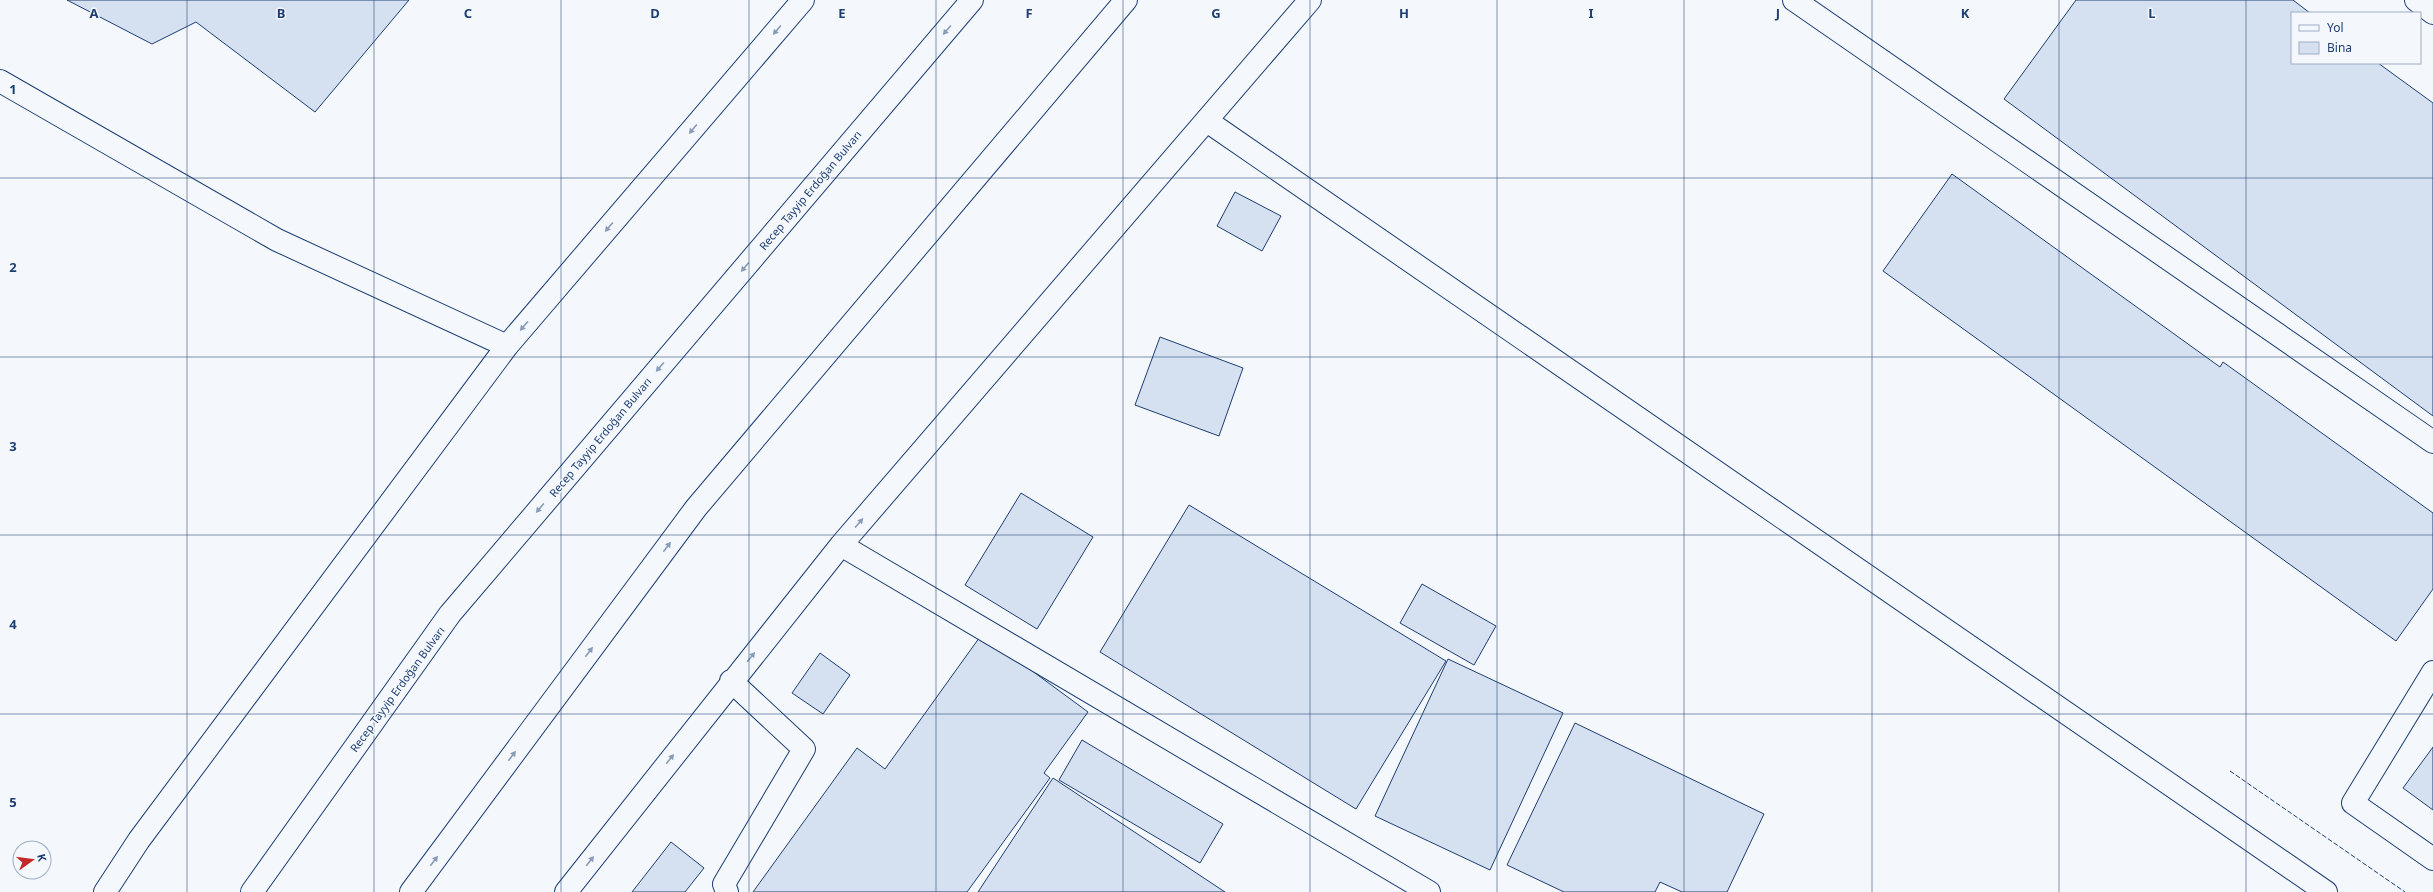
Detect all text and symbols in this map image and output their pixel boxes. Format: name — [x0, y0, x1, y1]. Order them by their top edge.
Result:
text: A — [90, 4, 99, 22]
text: B — [277, 4, 285, 22]
text: C — [464, 4, 472, 22]
text: D — [650, 4, 660, 22]
text: E — [838, 4, 846, 22]
text: F — [1025, 4, 1033, 22]
text: G — [1211, 4, 1221, 22]
text: H — [1399, 4, 1409, 22]
text: I — [1588, 4, 1594, 22]
text: J — [1775, 4, 1780, 22]
text: K — [1961, 4, 1970, 22]
text: L — [2148, 4, 2156, 22]
legend — [2291, 12, 2421, 64]
text: Yol — [2327, 19, 2344, 36]
one-way arrow — [773, 24, 782, 35]
one-way arrow — [942, 24, 951, 35]
text: Bina — [2327, 39, 2352, 56]
text: 1 — [9, 80, 17, 98]
one-way arrow — [689, 123, 698, 134]
street label: Recep Tayyip Erdoğan Bulvarı — [756, 127, 864, 253]
one-way arrow — [604, 222, 613, 233]
text: 2 — [9, 258, 17, 276]
one-way arrow — [740, 262, 749, 273]
one-way arrow — [520, 321, 529, 332]
one-way arrow — [656, 361, 665, 372]
street label: Recep Tayyip Erdoğan Bulvarı — [546, 374, 654, 500]
text: 3 — [9, 437, 17, 455]
one-way arrow — [536, 503, 545, 514]
one-way arrow — [855, 518, 864, 529]
one-way arrow — [663, 542, 671, 553]
text: 4 — [9, 615, 17, 633]
street label: Recep Tayyip Erdoğan Bulvarı — [346, 623, 448, 755]
one-way arrow — [585, 647, 593, 657]
one-way arrow — [746, 651, 755, 662]
one-way arrow — [508, 751, 516, 762]
one-way arrow — [666, 753, 674, 764]
text: 5 — [9, 793, 17, 811]
north arrow — [12, 840, 52, 880]
text: K — [34, 852, 51, 863]
one-way arrow — [430, 855, 438, 866]
one-way arrow — [586, 856, 594, 867]

